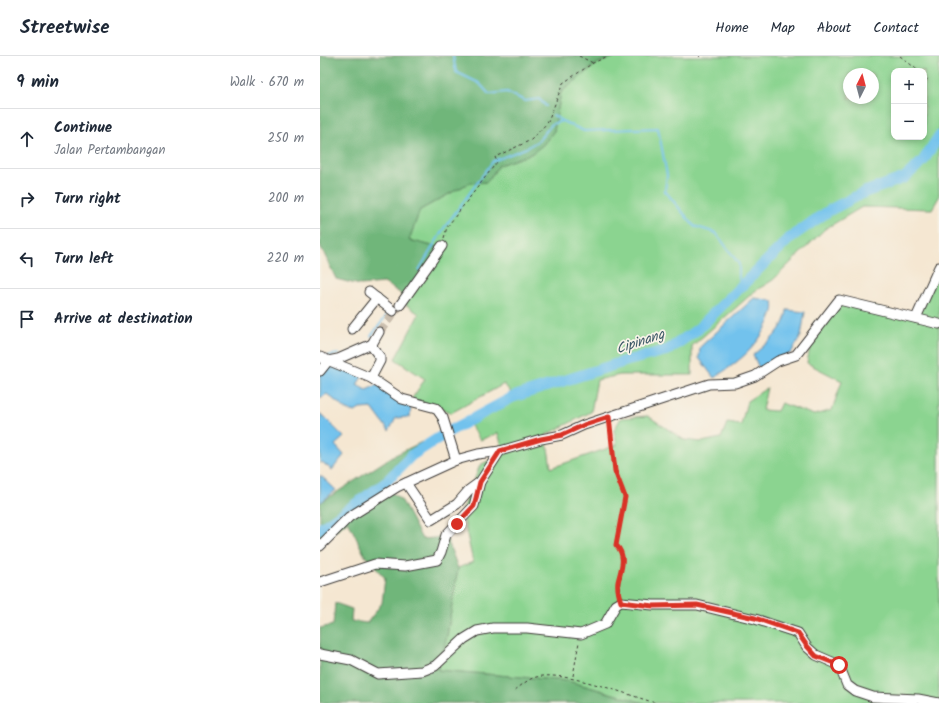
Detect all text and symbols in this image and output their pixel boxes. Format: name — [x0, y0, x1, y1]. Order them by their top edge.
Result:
text: Streetwise — [20, 13, 110, 43]
text: Home — [715, 17, 749, 39]
text: Map — [771, 17, 795, 39]
text: About — [817, 17, 851, 39]
text: Contact — [873, 17, 919, 39]
north arrow — [843, 68, 879, 104]
map controls — [891, 68, 927, 140]
button: + — [891, 68, 927, 104]
text: 9 min — [16, 69, 59, 96]
text: Walk · 670 m — [230, 72, 304, 93]
button: − — [891, 104, 927, 140]
text: Continue — [54, 116, 112, 140]
icon: ahead — [16, 128, 38, 150]
text: 250 m — [267, 128, 304, 149]
text: Jalan Pertambangan — [54, 140, 165, 161]
text: Turn right — [54, 187, 121, 211]
icon: right — [16, 188, 38, 210]
text: 200 m — [268, 188, 304, 209]
text: Turn left — [54, 247, 114, 271]
icon: left — [16, 248, 38, 270]
text: 220 m — [267, 248, 304, 269]
text: Arrive at destination — [54, 307, 193, 331]
icon: arrive — [16, 308, 38, 330]
water label: Cipinang — [613, 323, 669, 360]
route end — [448, 515, 466, 533]
route start — [830, 656, 848, 674]

